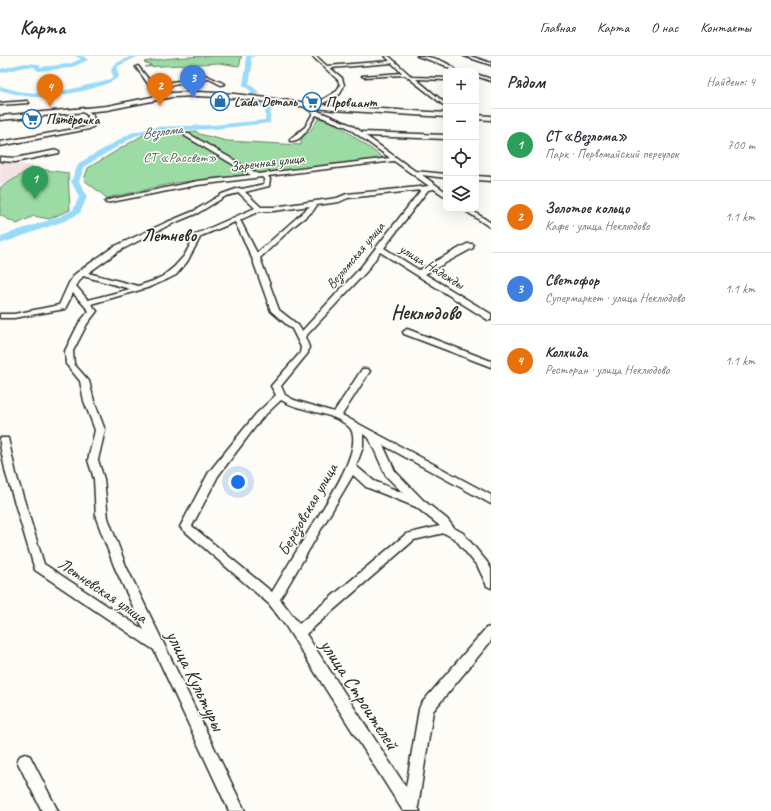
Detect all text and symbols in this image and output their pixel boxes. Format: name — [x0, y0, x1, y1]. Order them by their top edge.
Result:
text: Карта — [20, 16, 65, 40]
text: Главная — [540, 19, 575, 36]
text: Карта — [597, 19, 629, 36]
text: О нас — [651, 19, 678, 36]
text: Контакты — [700, 19, 751, 36]
pin: 3 — [180, 65, 206, 98]
map controls — [443, 68, 479, 212]
button: + — [443, 68, 479, 104]
text: Рядом — [507, 72, 545, 93]
pin: 2 — [147, 73, 173, 106]
pin: 4 — [37, 74, 63, 107]
text: Найдено: 4 — [707, 74, 755, 90]
shop icon: Lada Dеталь — [209, 90, 231, 112]
supermarket icon: Провиант — [301, 91, 323, 113]
place label: Lada Dеталь — [234, 93, 298, 110]
place label: Провиант — [326, 94, 378, 111]
button: − — [443, 104, 479, 140]
supermarket icon: Пятёрочка — [21, 108, 43, 130]
place label: Пятёрочка — [46, 111, 100, 128]
water label: Везлома — [141, 119, 185, 143]
text: СТ «Везлома» — [545, 127, 627, 146]
text: 1 — [517, 137, 523, 153]
text: 700 m — [727, 137, 755, 153]
button: locate — [443, 140, 479, 176]
text: Парк · Первомайский переулок — [545, 146, 679, 162]
park label: СТ «Рассвет» — [143, 149, 217, 166]
street label: Заречная улица — [229, 149, 306, 175]
pin: 1 — [22, 166, 48, 199]
button: layers — [443, 176, 479, 212]
text: Золотое кольцо — [545, 199, 630, 218]
text: 2 — [517, 209, 523, 225]
text: 1.1 km — [725, 209, 755, 225]
street label: Везломская улица — [322, 218, 389, 292]
text: Кафе · улица Неклюдово — [545, 218, 649, 234]
district label: Летнево — [141, 224, 197, 246]
street label: улица Надежды — [396, 239, 468, 294]
text: Светофор — [545, 271, 599, 290]
text: 3 — [517, 281, 523, 297]
text: 1.1 km — [725, 281, 755, 297]
text: Супермаркет · улица Неклюдово — [545, 290, 685, 306]
district label: Неклюдово — [391, 301, 462, 325]
text: Колхида — [545, 343, 588, 362]
text: 4 — [517, 353, 523, 369]
text: 1.1 km — [725, 353, 755, 369]
text: Ресторан · улица Неклюдово — [545, 362, 669, 378]
street label: Берёзовская улица — [273, 458, 344, 560]
your location — [228, 472, 248, 492]
street label: Летневская улица — [54, 553, 153, 629]
street label: улица Культуры — [160, 625, 231, 736]
street label: улица Строителей — [314, 633, 406, 756]

